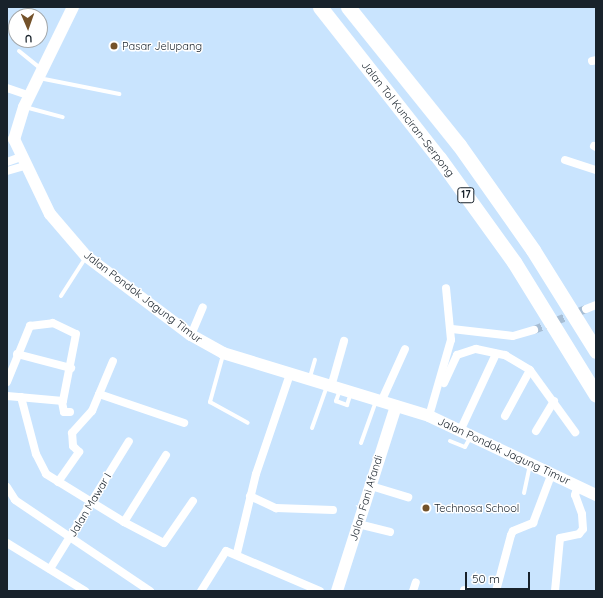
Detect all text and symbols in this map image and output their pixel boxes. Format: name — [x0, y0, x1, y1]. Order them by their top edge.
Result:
north arrow — [8, 8, 48, 48]
text: U — [24, 32, 33, 46]
place label: Pasar Jelupang — [122, 39, 202, 53]
marker: Pasar Jelupang — [109, 41, 119, 51]
street label: Jalan Tol Kunciran–Serpong — [359, 59, 457, 179]
road number: 17 — [457, 187, 475, 203]
street label: Jalan Pondok Jagung Timur — [81, 248, 205, 346]
street label: Jalan Pondok Jagung Timur — [436, 414, 572, 488]
street label: Jalan Fani Afandi — [347, 454, 385, 542]
street label: Jalan Mawar I — [66, 471, 114, 539]
place label: Technosa School — [434, 501, 519, 515]
marker: Technosa School — [421, 503, 431, 513]
scale bar — [467, 564, 532, 590]
text: 50 m — [472, 571, 500, 586]

